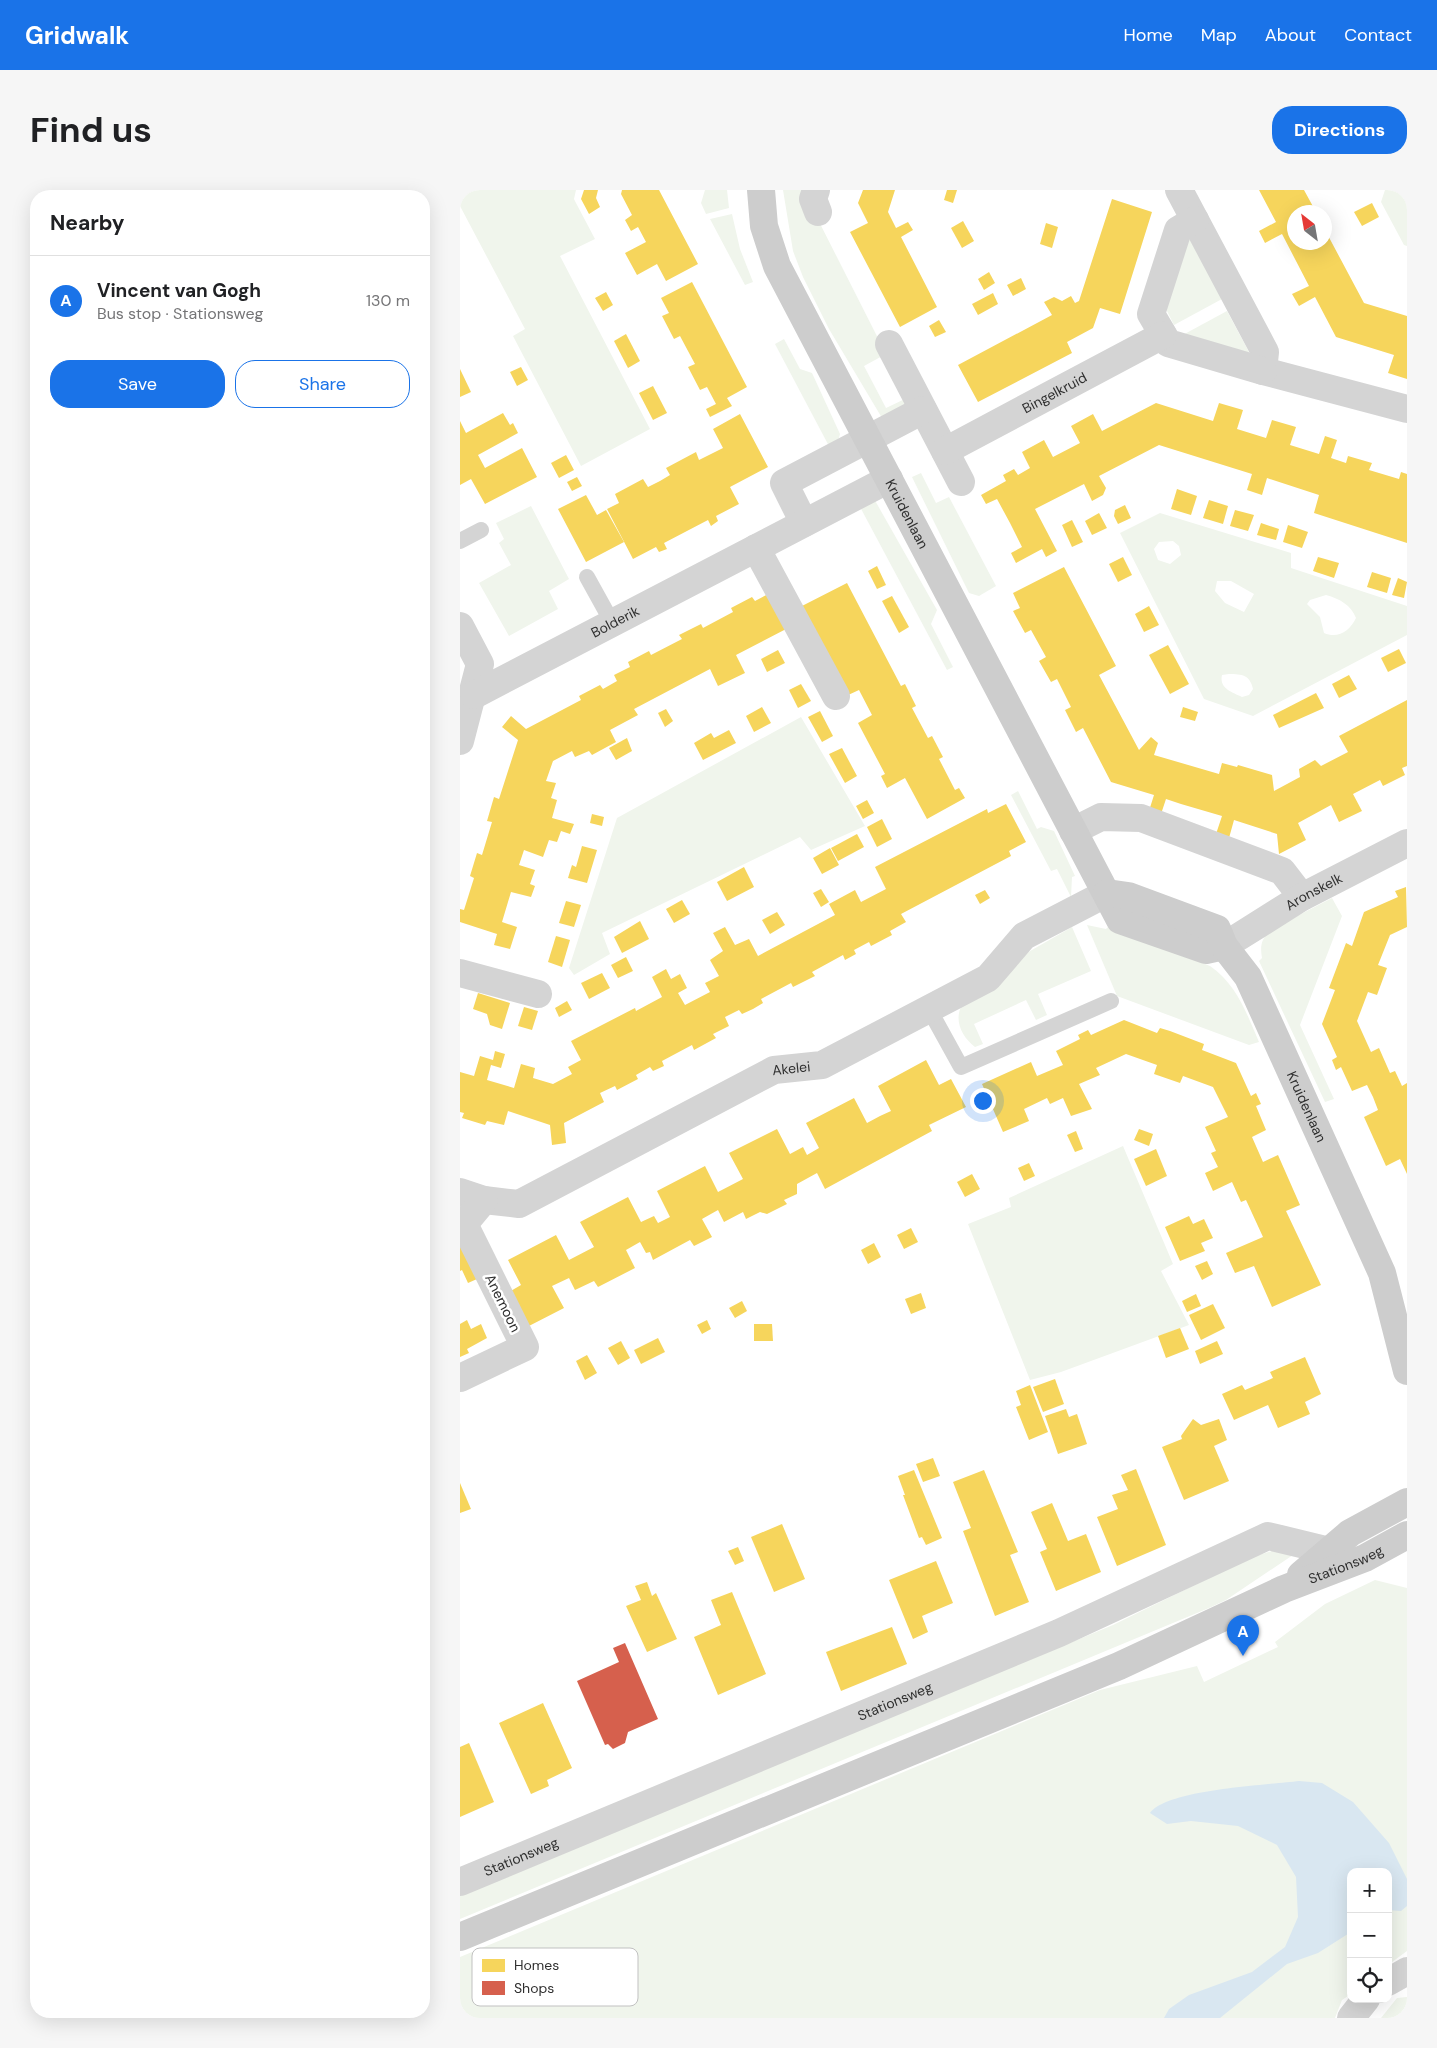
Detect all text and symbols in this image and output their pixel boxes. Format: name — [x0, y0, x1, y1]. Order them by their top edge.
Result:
text: Gridwalk — [25, 20, 129, 51]
text: Home — [1123, 23, 1173, 47]
text: Map — [1201, 23, 1237, 47]
text: About — [1265, 23, 1316, 47]
text: Contact — [1344, 23, 1412, 47]
button: Directions — [1272, 106, 1407, 154]
text: Find us — [30, 107, 152, 153]
north arrow — [1287, 205, 1332, 250]
text: Nearby — [50, 209, 124, 237]
text: Vincent van Gogh — [97, 278, 261, 303]
text: A — [60, 290, 72, 311]
text: 130 m — [366, 290, 410, 311]
text: Bus stop · Stationsweg — [97, 303, 263, 324]
button: Save — [50, 360, 225, 408]
button: Share — [235, 360, 410, 408]
street label: Bingelkruid — [1019, 368, 1090, 417]
street label: Kruidenlaan — [881, 476, 933, 552]
street label: Bolderik — [588, 602, 642, 642]
street label: Aronskelk — [1282, 869, 1345, 914]
street label: Akelei — [771, 1057, 811, 1079]
street label: Kruidenlaan — [1283, 1068, 1331, 1145]
your location — [970, 1088, 996, 1114]
street label: Anemoon — [481, 1271, 525, 1335]
street label: Stationsweg — [1306, 1541, 1386, 1588]
pin: A — [1227, 1615, 1259, 1656]
street label: Stationsweg — [855, 1678, 935, 1725]
street label: Stationsweg — [481, 1833, 561, 1880]
map controls — [1347, 1868, 1392, 2003]
button: + — [1347, 1868, 1392, 1913]
button: − — [1347, 1913, 1392, 1958]
legend — [472, 1948, 638, 2006]
text: Homes — [514, 1956, 559, 1974]
button: locate — [1347, 1958, 1392, 2003]
text: Shops — [514, 1979, 554, 1997]

